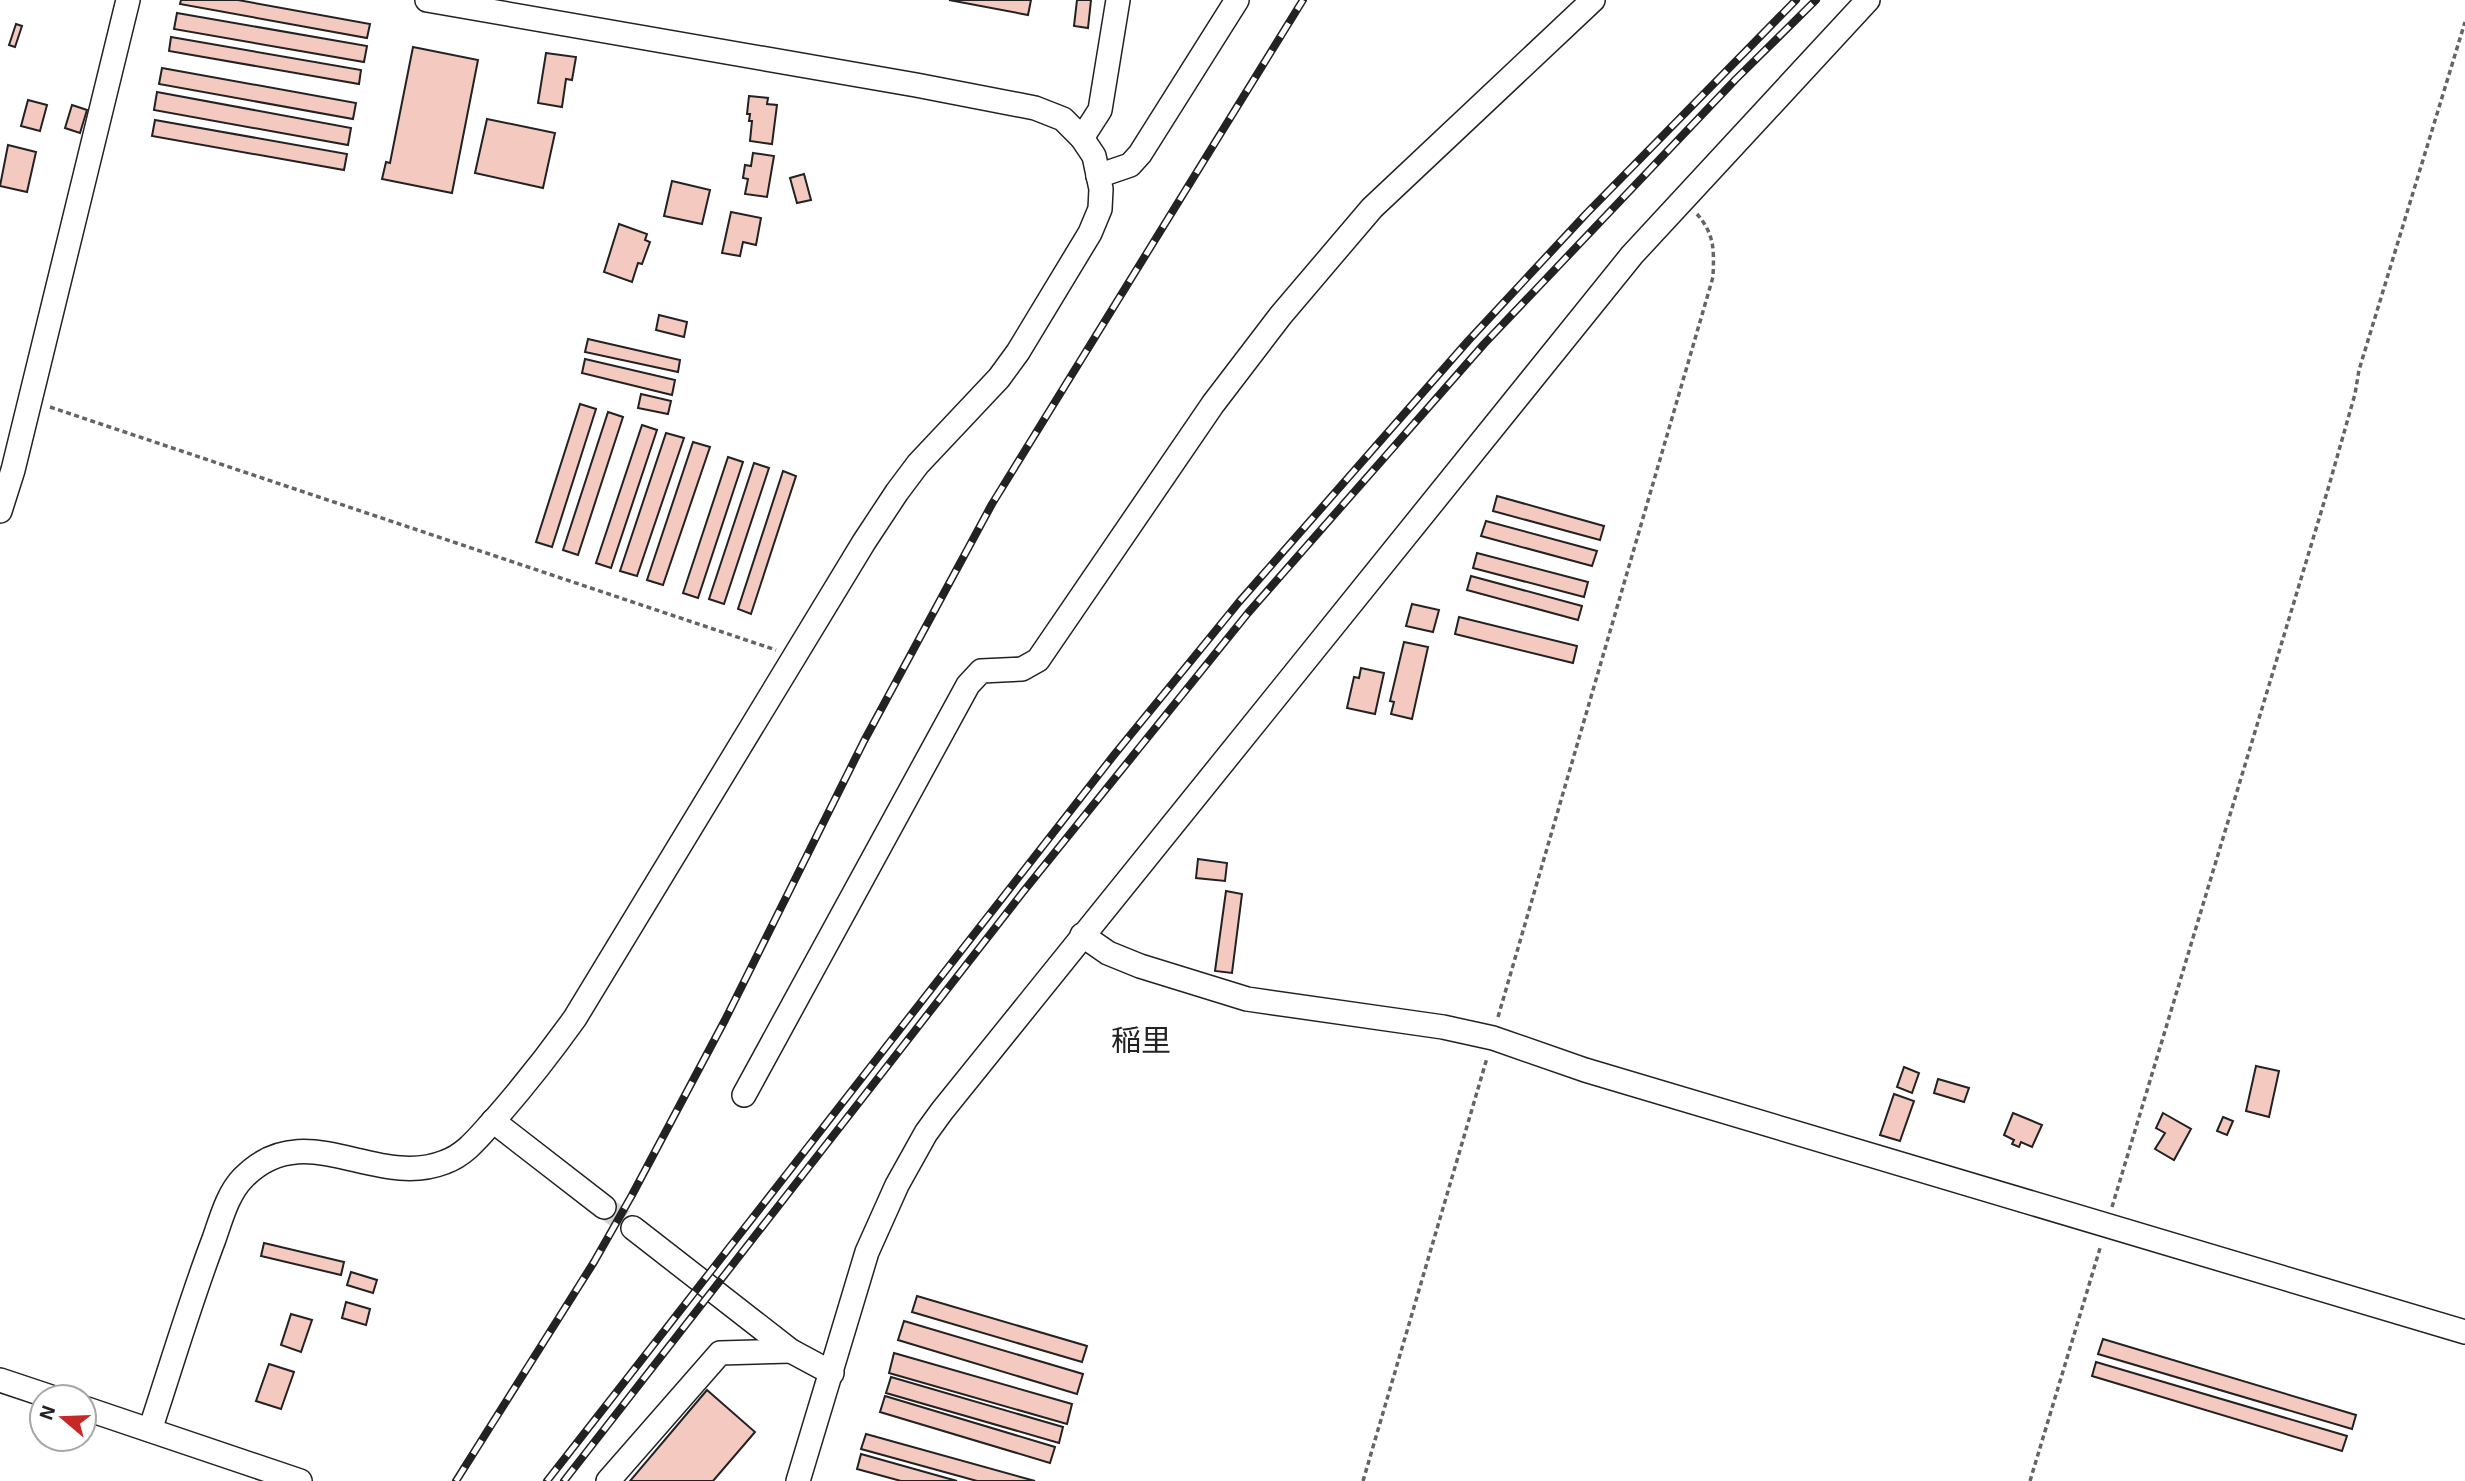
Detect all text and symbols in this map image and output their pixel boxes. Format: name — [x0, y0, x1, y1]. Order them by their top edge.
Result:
district label: 稲里 — [1111, 1021, 1171, 1057]
north arrow — [28, 1383, 98, 1453]
text: N — [33, 1402, 60, 1423]

